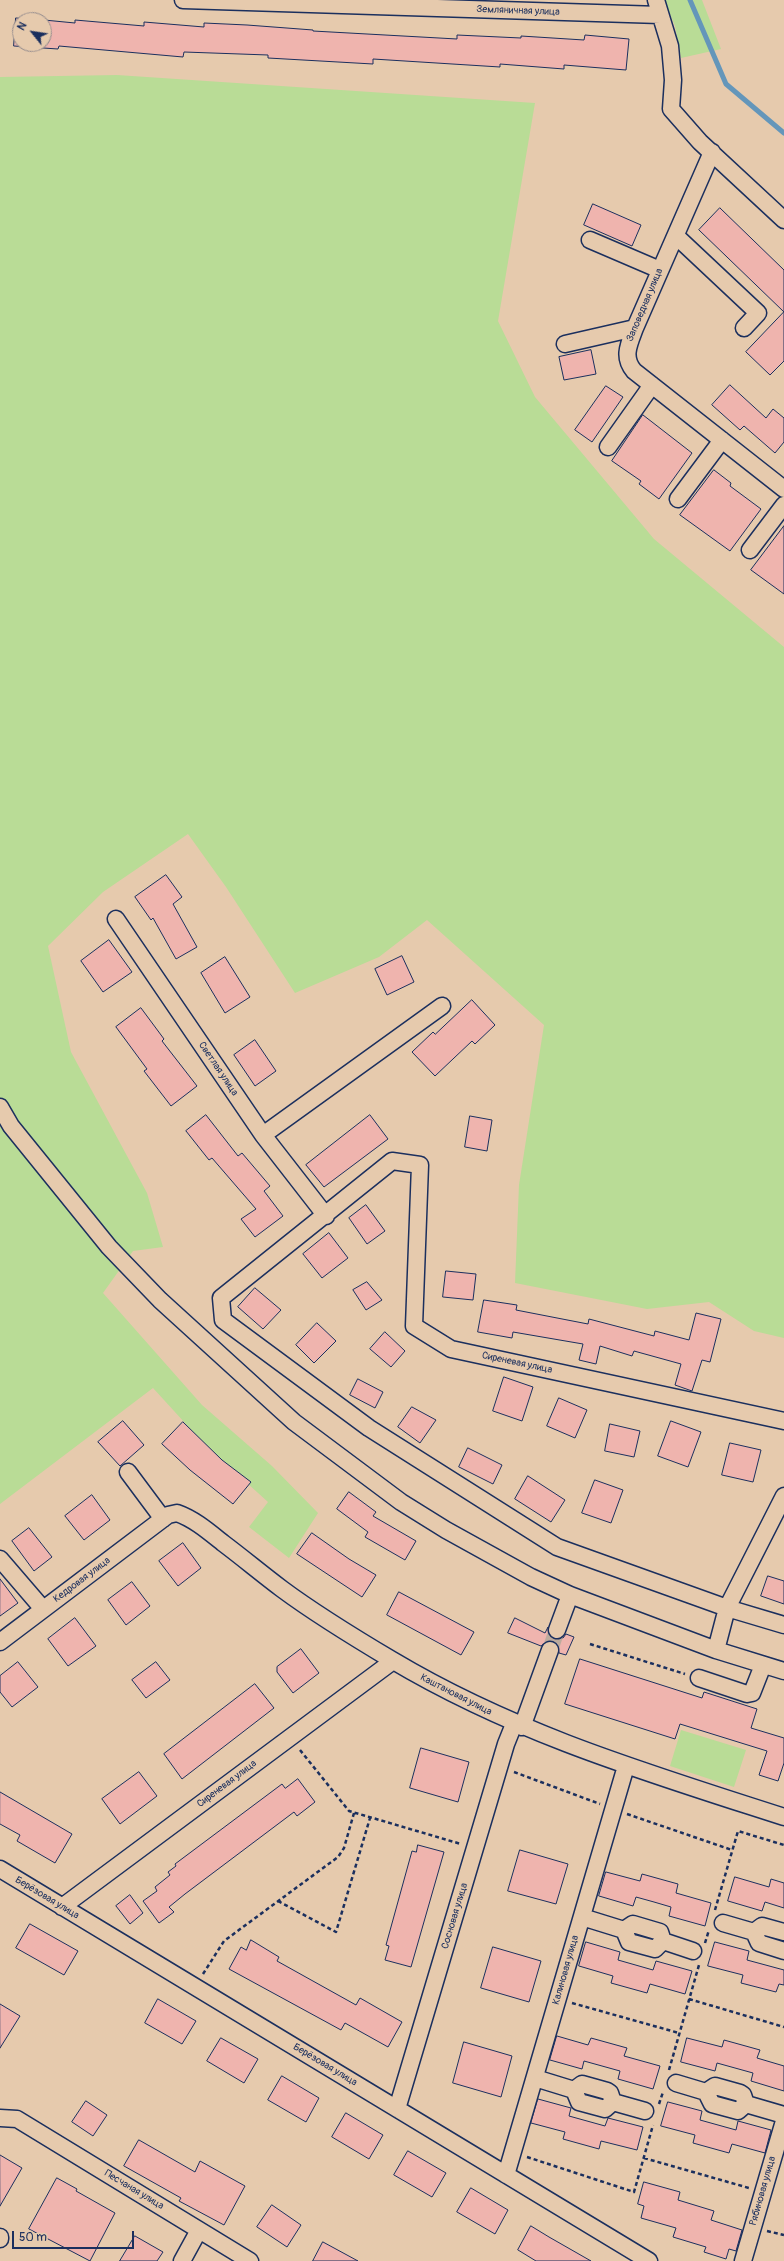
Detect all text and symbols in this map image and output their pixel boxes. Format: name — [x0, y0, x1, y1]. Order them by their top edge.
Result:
street label: Земляничная улица — [476, 4, 560, 18]
north arrow — [12, 12, 52, 52]
text: N — [15, 20, 30, 33]
street label: Заповедная улица — [624, 267, 666, 343]
street label: Светлая улица — [195, 1040, 241, 1098]
street label: Сиреневая улица — [481, 1350, 553, 1376]
street label: Кедровая улица — [51, 1555, 113, 1605]
street label: Каштановая улица — [418, 1672, 494, 1718]
street label: Сиреневая улица — [195, 1758, 259, 1810]
street label: Берёзовая улица — [13, 1874, 81, 1922]
street label: Сосновая улица — [439, 1882, 471, 1950]
street label: Калиновая улица — [550, 1934, 582, 2006]
street label: Берёзовая улица — [291, 2041, 359, 2089]
street label: Рябиновая улица — [747, 2155, 779, 2227]
street label: Песчаная улица — [102, 2168, 166, 2212]
scale bar — [14, 2223, 136, 2249]
text: 50 m — [19, 2230, 47, 2245]

